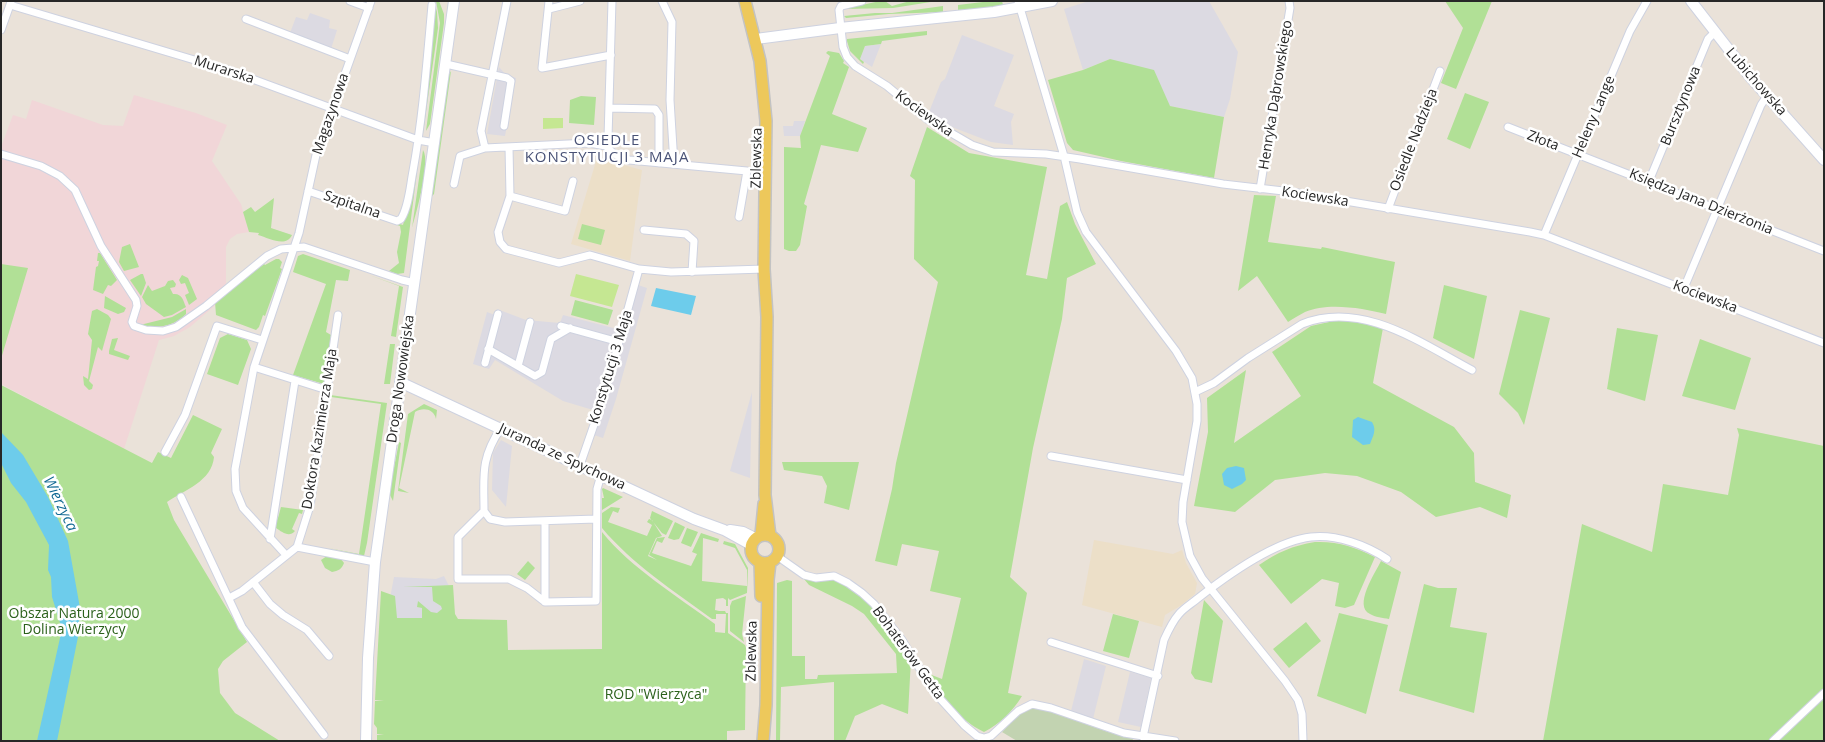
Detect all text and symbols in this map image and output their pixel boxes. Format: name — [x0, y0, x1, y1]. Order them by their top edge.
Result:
street label: Henryka Dąbrowskiego — [1256, 19, 1296, 171]
street label: Lubichowska — [1722, 45, 1790, 119]
street label: Murarska — [192, 52, 256, 88]
street label: Bursztynowa — [1657, 64, 1705, 148]
street label: Magazynowa — [309, 71, 353, 157]
street label: Heleny Lange — [1569, 73, 1619, 161]
street label: Osiedle Nadzieja — [1387, 86, 1441, 194]
street label: Kociewska — [892, 87, 956, 141]
street label: Złota — [1525, 127, 1561, 155]
street label: Zblewska — [748, 128, 766, 188]
district label: OSIEDLE KONSTYTUCJI 3 MAJA — [522, 132, 692, 167]
street label: Księdza Jana Dzierżonia — [1627, 165, 1775, 239]
street label: Kociewska — [1280, 183, 1350, 211]
street label: Szpitalna — [321, 187, 383, 223]
street label: Kociewska — [1670, 277, 1740, 317]
street label: Konstytucji 3 Maja — [586, 308, 636, 426]
street label: Droga Nowowiejska — [384, 314, 418, 444]
street label: Doktora Kazimierza Maja — [299, 347, 341, 511]
street label: Juranda ze Spychowa — [496, 420, 628, 494]
water label: Wierzyca — [39, 474, 81, 534]
street label: Bohaterów Getta — [869, 603, 947, 703]
park label: Obszar Natura 2000 Dolina Wierzycy — [9, 606, 139, 638]
street label: Zblewska — [743, 621, 761, 681]
park label: ROD "Wierzyca" — [605, 687, 707, 703]

